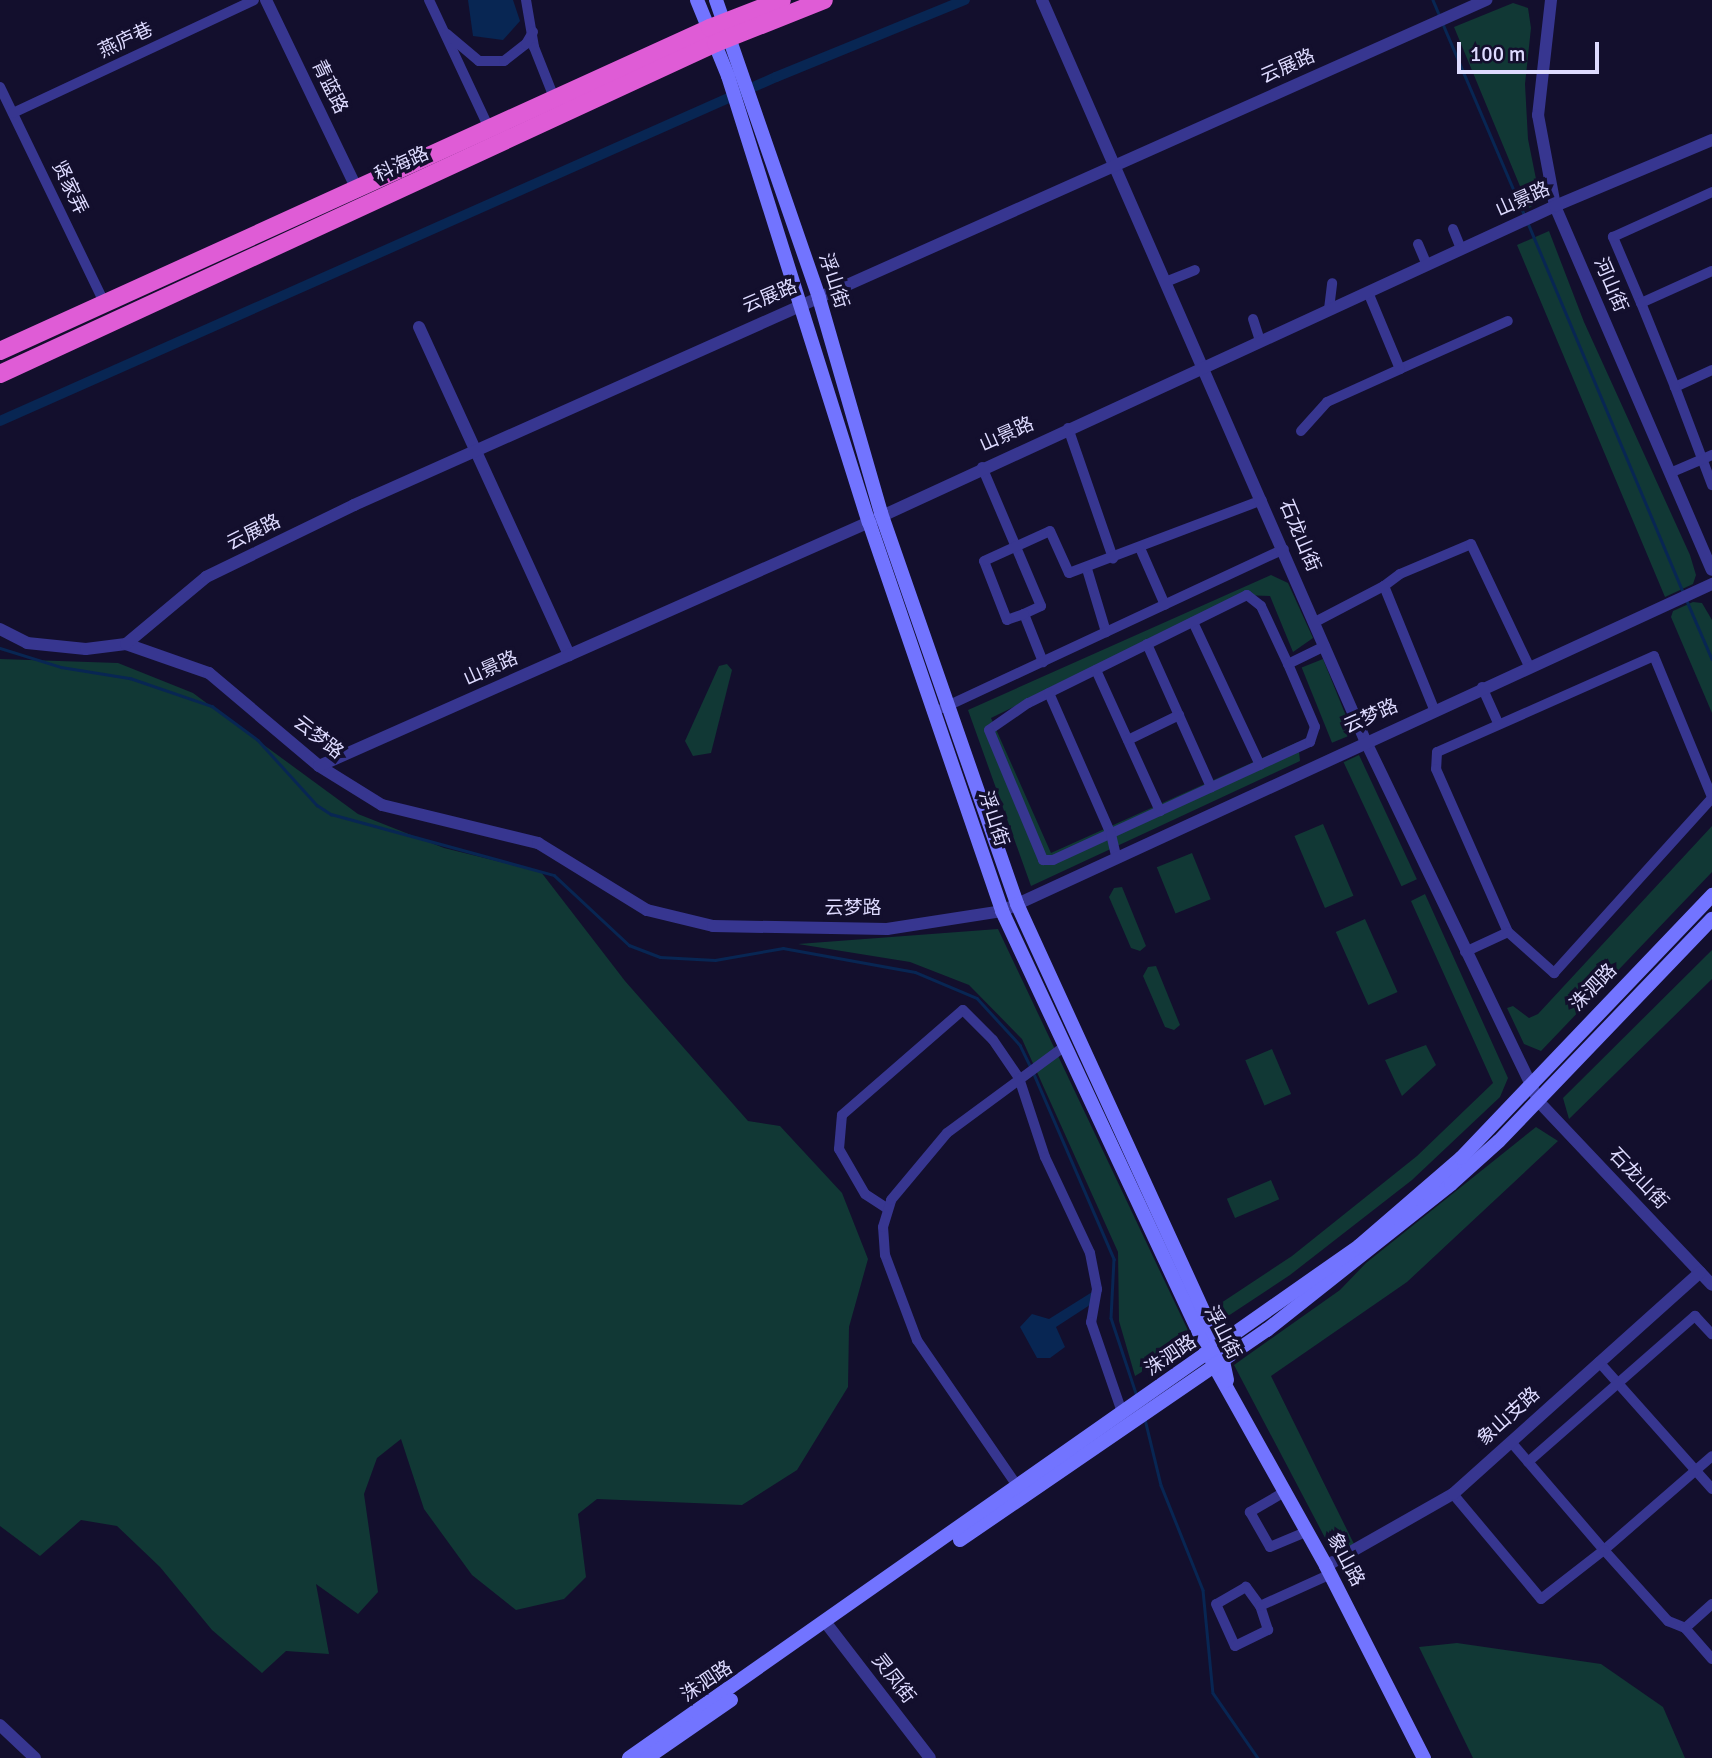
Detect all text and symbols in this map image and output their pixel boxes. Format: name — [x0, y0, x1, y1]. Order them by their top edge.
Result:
street label: 燕庐巷 — [95, 19, 157, 63]
scale bar — [1460, 28, 1602, 72]
text: 100 m — [1470, 41, 1525, 67]
street label: 云展路 — [1257, 45, 1319, 89]
street label: 青蓝路 — [306, 56, 352, 118]
street label: 科海路 — [371, 143, 433, 187]
street label: 贤家弄 — [46, 157, 92, 219]
street label: 山景路 — [1492, 178, 1554, 222]
street label: 浮山街 — [813, 250, 853, 312]
street label: 河山街 — [1588, 254, 1632, 316]
street label: 云展路 — [739, 275, 801, 319]
street label: 山景路 — [976, 413, 1038, 457]
street label: 石龙山街 — [1274, 497, 1324, 575]
street label: 云展路 — [223, 510, 285, 556]
street label: 山景路 — [460, 647, 522, 691]
street label: 云梦路 — [1340, 695, 1402, 739]
street label: 云梦路 — [289, 711, 347, 765]
street label: 浮山街 — [973, 788, 1013, 850]
street label: 云梦路 — [825, 898, 881, 920]
street label: 洙泗路 — [1566, 960, 1622, 1016]
street label: 石龙山街 — [1603, 1144, 1673, 1214]
street label: 浮山街 — [1199, 1302, 1245, 1364]
street label: 洙泗路 — [1141, 1331, 1201, 1381]
street label: 象山支路 — [1473, 1383, 1545, 1451]
street label: 象山路 — [1322, 1529, 1368, 1591]
street label: 灵凤街 — [866, 1650, 920, 1708]
street label: 洙泗路 — [677, 1657, 737, 1707]

